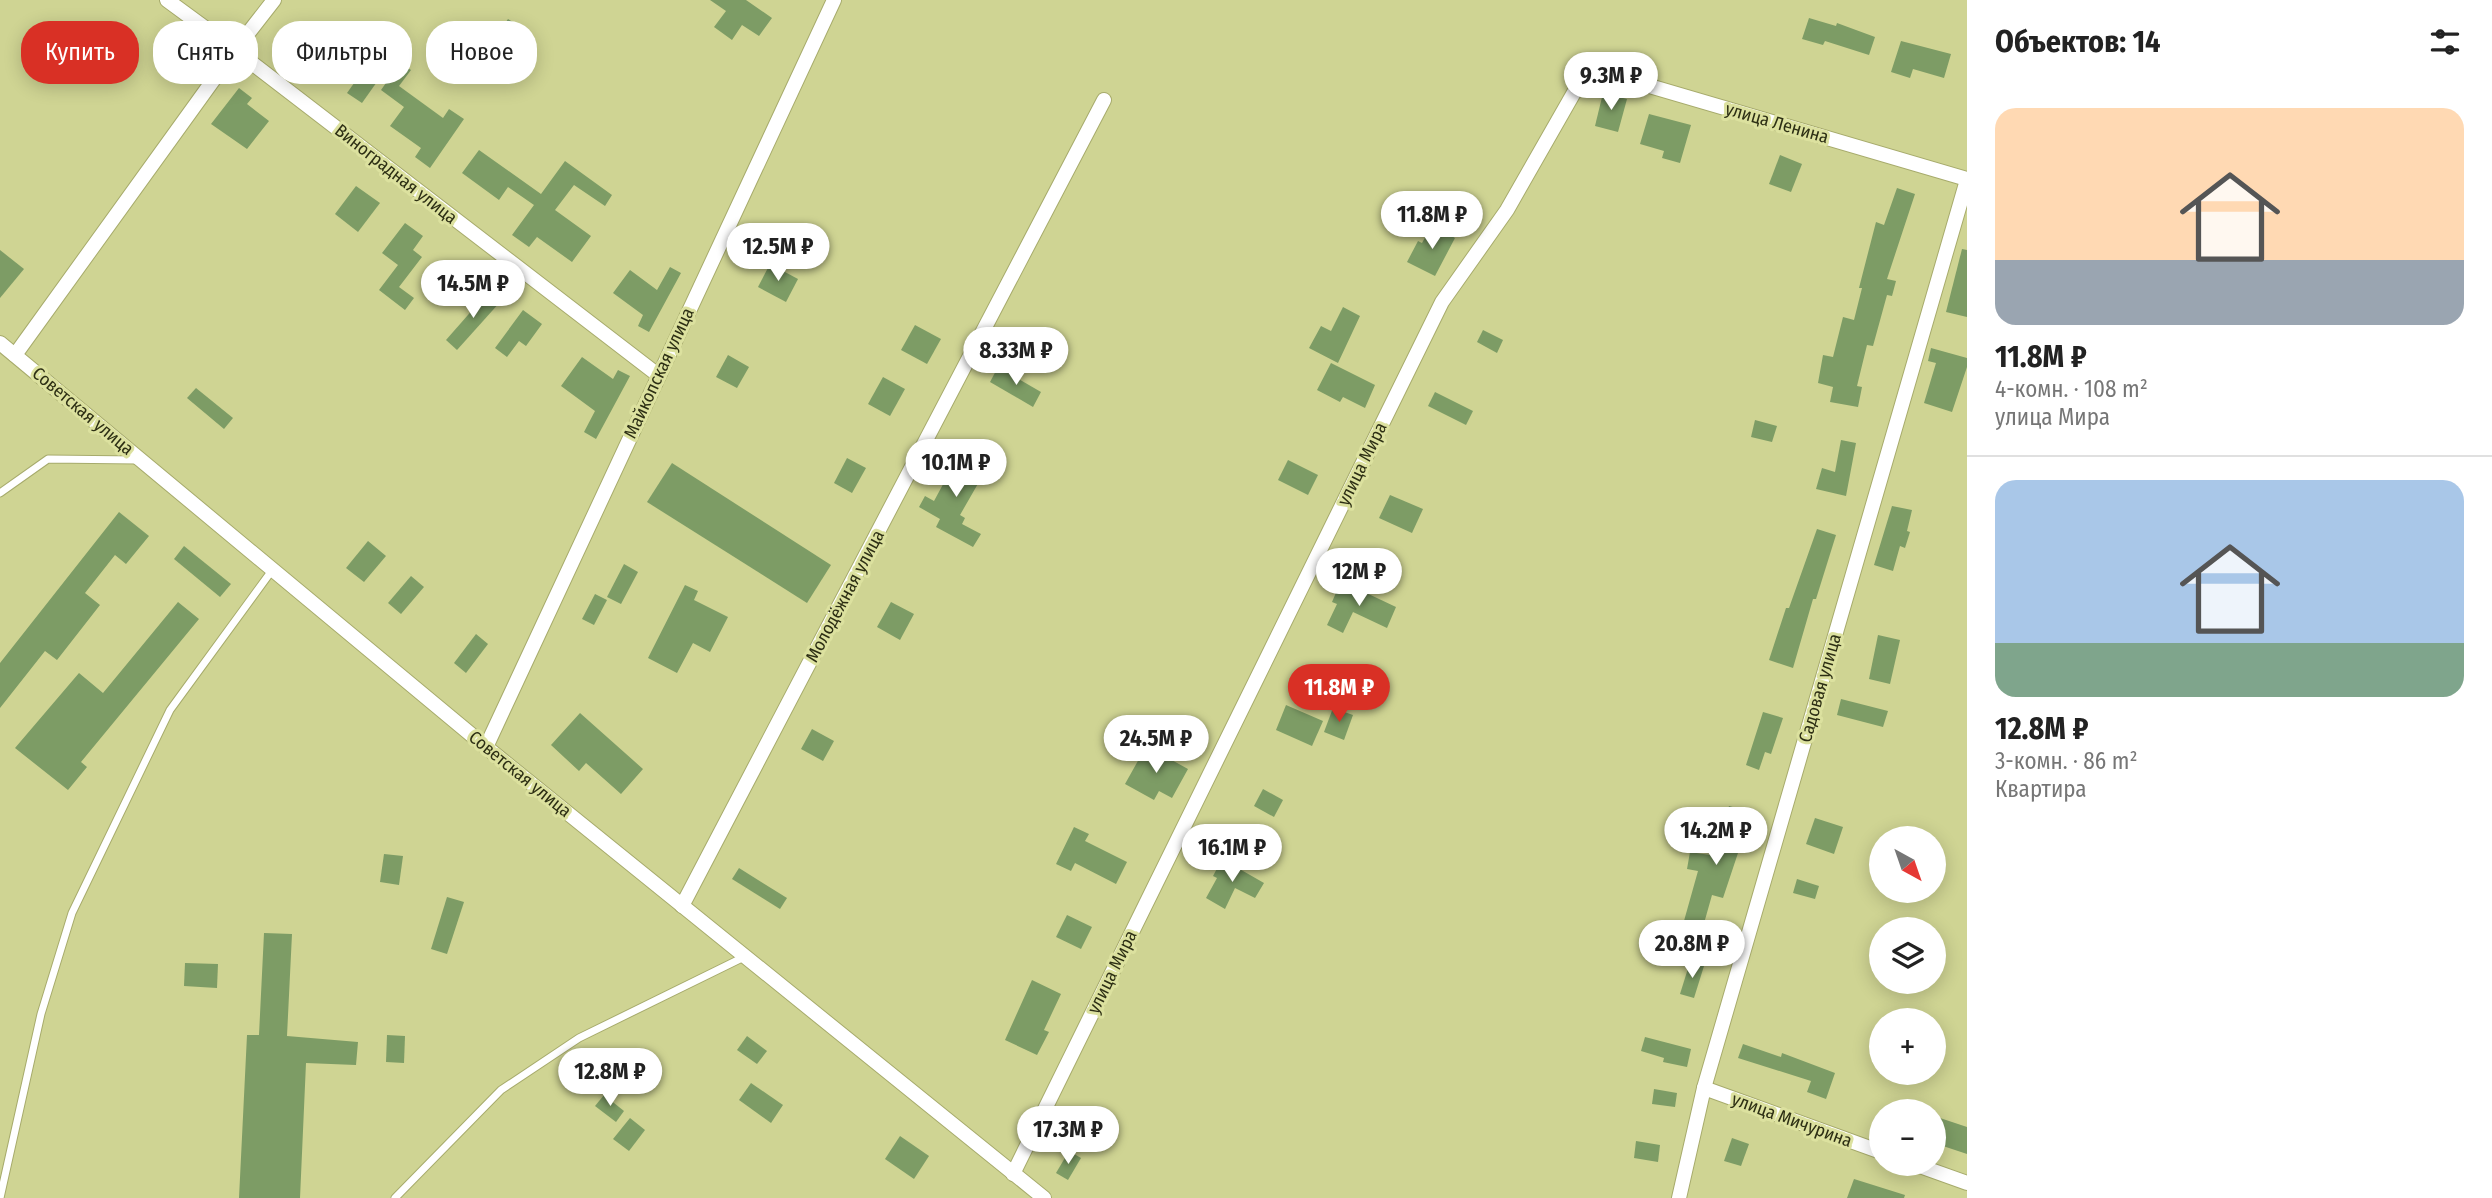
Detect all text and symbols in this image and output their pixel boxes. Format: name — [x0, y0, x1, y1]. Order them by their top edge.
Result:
chip: Купить — [21, 21, 139, 84]
chip: Снять — [153, 21, 258, 84]
chip: Фильтры — [272, 21, 412, 84]
chip: Новое — [426, 21, 537, 84]
icon: filters — [2426, 23, 2464, 61]
text: Объектов: 14 — [1995, 24, 2161, 60]
pin: 9.3M ₽ — [1554, 52, 1668, 112]
text: 9.3M ₽ — [1580, 61, 1642, 89]
street label: улица Ленина — [1723, 98, 1831, 148]
street label: Виноградная улица — [330, 119, 462, 229]
icon: home — [2167, 154, 2293, 280]
pin: 11.8M ₽ — [1367, 191, 1497, 251]
text: 11.8M ₽ — [1397, 200, 1467, 228]
pin: 12.5M ₽ — [713, 224, 843, 283]
text: 12.5M ₽ — [743, 232, 813, 260]
pin: 14.5M ₽ — [408, 260, 538, 320]
text: 14.5M ₽ — [437, 269, 509, 297]
street label: Майкопская улица — [619, 304, 699, 442]
pin: 8.33M ₽ — [951, 328, 1081, 387]
text: 8.33M ₽ — [979, 336, 1053, 364]
text: 11.8M ₽ — [1995, 339, 2087, 375]
street label: Советская улица — [28, 362, 138, 460]
text: 4-комн. · 108 m² — [1995, 375, 2148, 403]
text: улица Мира — [1995, 403, 2110, 431]
street label: улица Мира — [1332, 419, 1392, 509]
pin: 10.1M ₽ — [891, 440, 1021, 499]
text: 10.1M ₽ — [922, 448, 990, 476]
street label: Молодёжная улица — [801, 526, 889, 666]
icon: home — [2167, 526, 2293, 652]
pin: 12M ₽ — [1310, 548, 1408, 608]
text: 12M ₽ — [1332, 557, 1386, 585]
street label: Садовая улица — [1794, 631, 1846, 745]
pin: 11.8M ₽ — [1274, 664, 1404, 724]
text: 11.8M ₽ — [1304, 673, 1374, 701]
text: 12.8M ₽ — [1995, 711, 2088, 747]
pin: 24.5M ₽ — [1091, 716, 1221, 775]
text: 24.5M ₽ — [1120, 724, 1192, 752]
street label: Советская улица — [464, 726, 576, 822]
text: 3-комн. · 86 m² — [1995, 747, 2138, 775]
text: Квартира — [1995, 775, 2087, 803]
pin: 14.2M ₽ — [1651, 808, 1781, 867]
text: 14.2M ₽ — [1680, 816, 1752, 844]
pin: 16.1M ₽ — [1167, 824, 1297, 884]
north arrow — [1869, 826, 1946, 903]
map controls — [1869, 826, 1946, 1176]
text: 16.1M ₽ — [1198, 833, 1266, 861]
button: layers — [1869, 917, 1946, 994]
pin: 20.8M ₽ — [1627, 920, 1757, 980]
street label: улица Мира — [1082, 927, 1142, 1017]
text: 20.8M ₽ — [1655, 929, 1729, 957]
button: + — [1869, 1008, 1946, 1085]
pin: 12.8M ₽ — [545, 1048, 675, 1108]
text: 12.8M ₽ — [574, 1057, 646, 1085]
street label: улица Мичурина — [1729, 1088, 1855, 1152]
button: − — [1869, 1099, 1946, 1176]
pin: 17.3M ₽ — [1003, 1106, 1133, 1166]
text: 17.3M ₽ — [1033, 1115, 1103, 1143]

